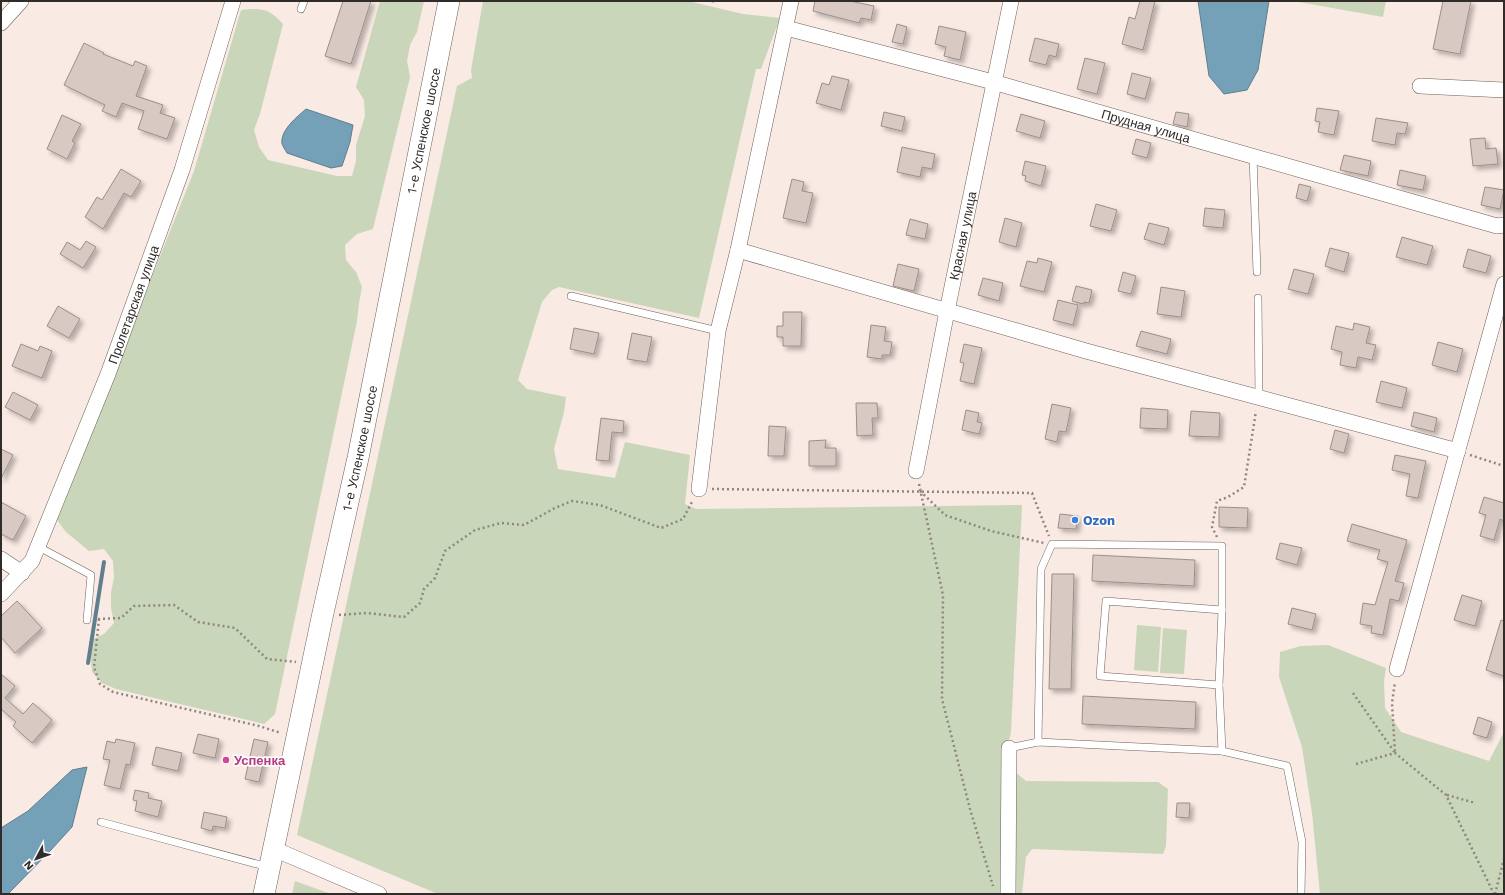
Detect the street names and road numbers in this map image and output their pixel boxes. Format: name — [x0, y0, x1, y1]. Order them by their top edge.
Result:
street label: 1-е Успенское шоссе — [403, 66, 443, 195]
street label: Прудная улица — [1100, 106, 1193, 146]
street label: Красная улица — [946, 189, 979, 281]
street label: Пролетарская улица — [105, 242, 162, 366]
street label: 1-е Успенское шоссе — [339, 384, 380, 512]

